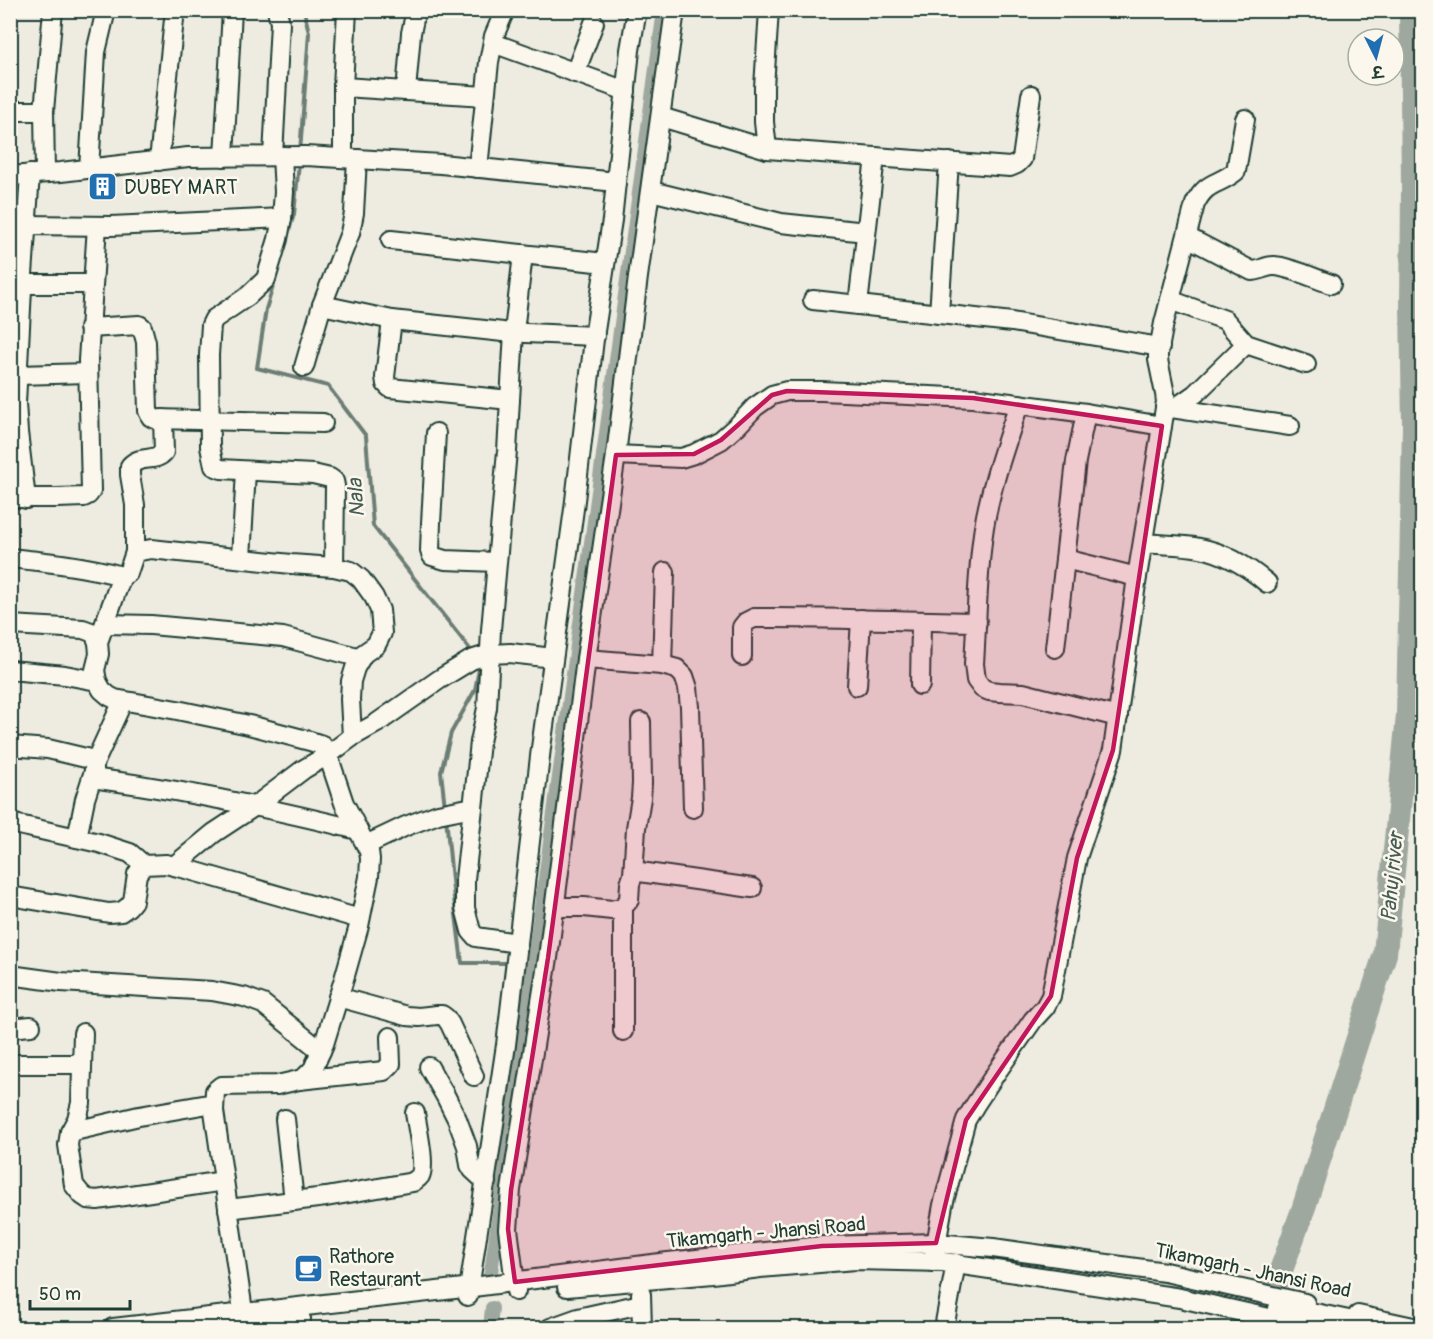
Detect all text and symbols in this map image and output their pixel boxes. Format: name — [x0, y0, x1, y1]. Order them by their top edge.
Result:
north arrow — [1346, 27, 1406, 87]
text: उ — [1370, 60, 1386, 82]
building icon: DUBEY MART — [87, 171, 119, 203]
place label: DUBEY MART — [124, 175, 238, 200]
water label: Nala — [342, 476, 371, 518]
water label: Pahuj river — [1375, 829, 1410, 923]
street label: Tikamgarh - Jhansi Road — [665, 1211, 867, 1254]
street label: Tikamgarh - Jhansi Road — [1152, 1237, 1353, 1304]
place label: Rathore Restaurant — [329, 1244, 422, 1292]
cafe icon: Rathore Restaurant — [292, 1252, 324, 1284]
scale bar — [30, 1273, 130, 1311]
text: 50 m — [39, 1283, 81, 1306]

